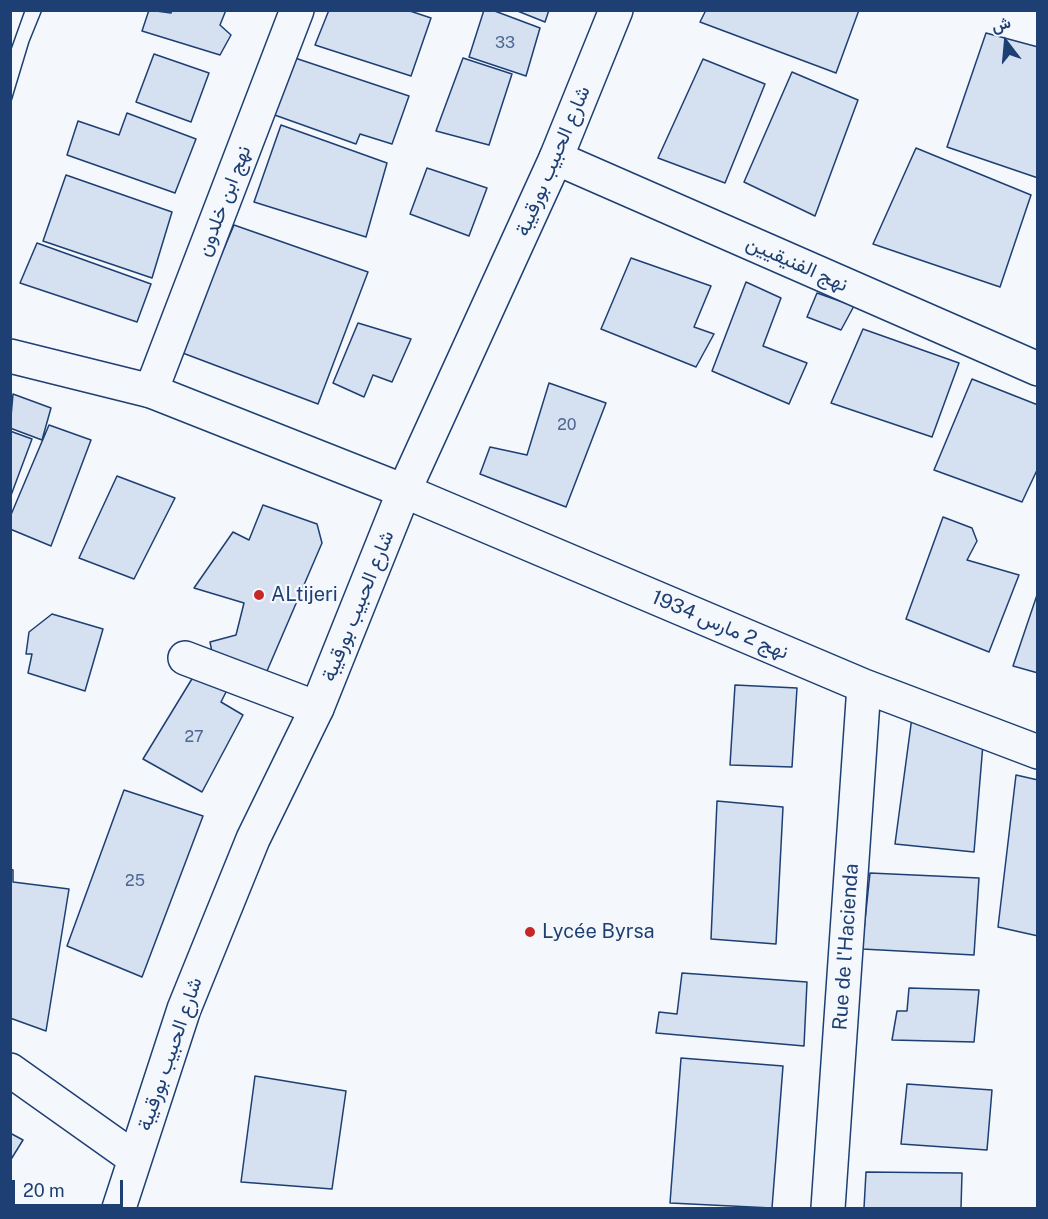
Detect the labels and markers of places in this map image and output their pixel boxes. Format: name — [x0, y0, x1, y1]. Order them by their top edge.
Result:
place label: ALtijeri — [271, 583, 338, 607]
marker: ALtijeri — [252, 588, 266, 602]
place label: Lycée Byrsa — [542, 920, 655, 944]
marker: Lycée Byrsa — [523, 925, 537, 939]

